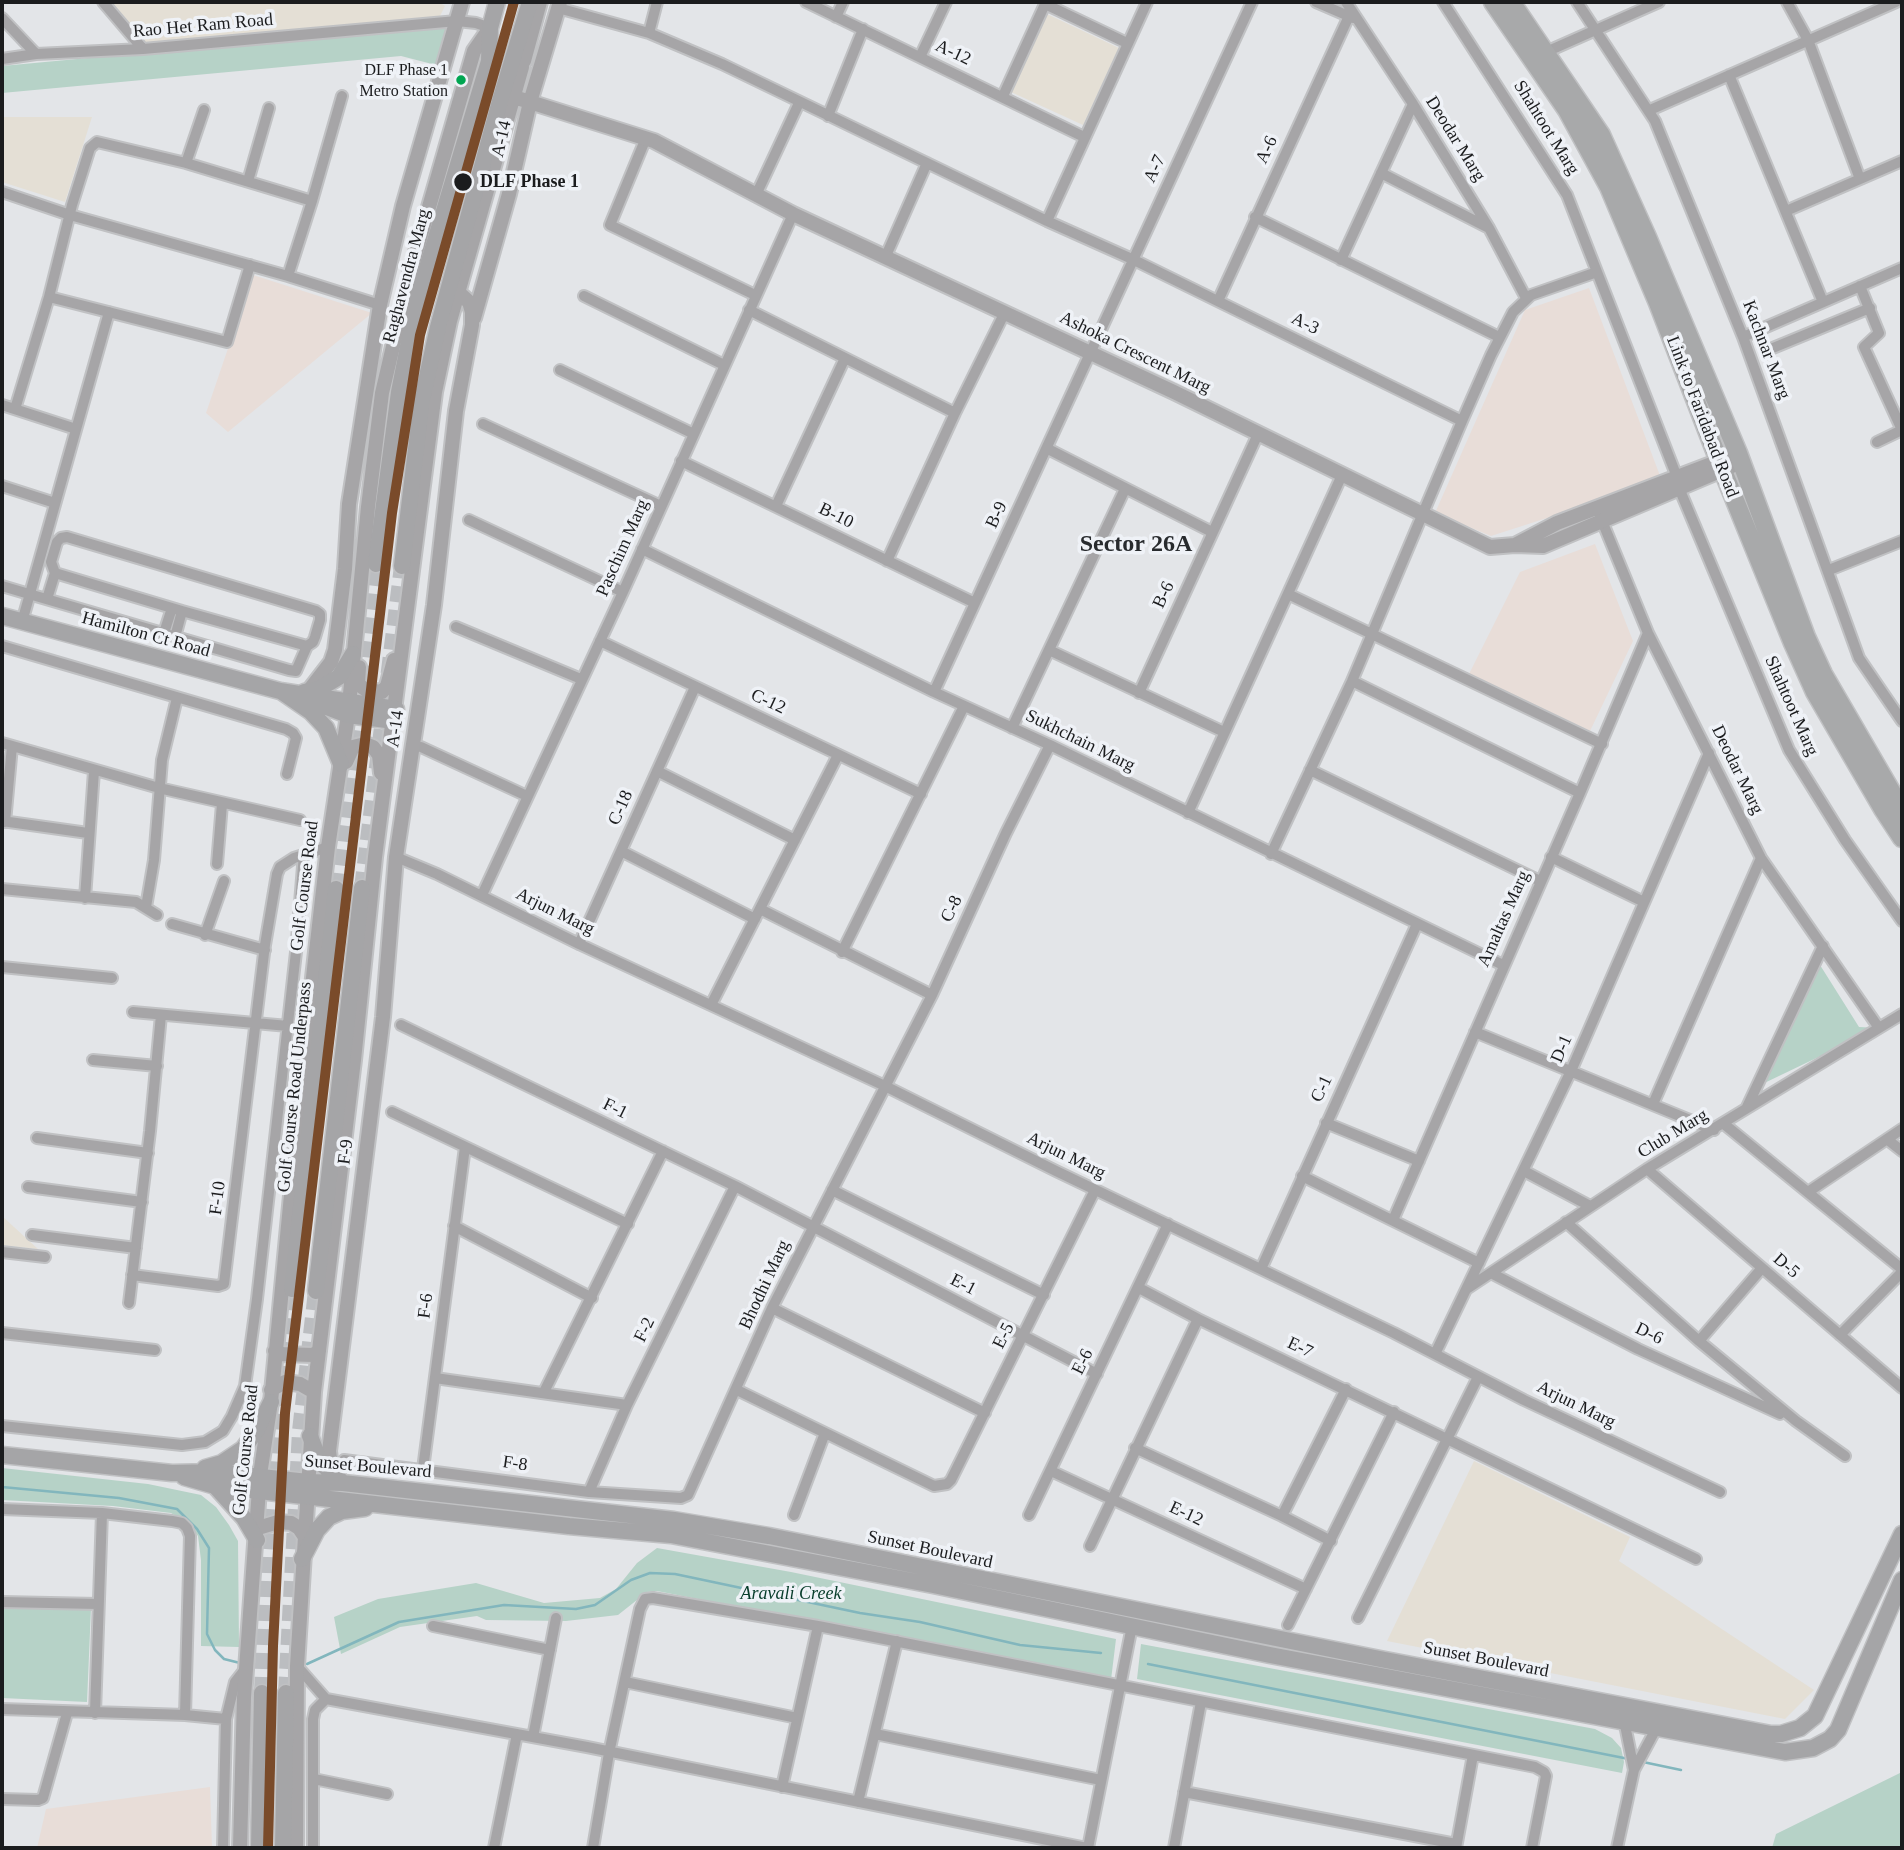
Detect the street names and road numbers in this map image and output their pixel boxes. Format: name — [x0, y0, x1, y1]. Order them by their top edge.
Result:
street label: Rao Het Ram Road — [132, 9, 274, 43]
street label: A-12 — [932, 35, 974, 71]
street label: Shahtoot Marg — [1508, 77, 1584, 179]
street label: Deodar Marg — [1420, 93, 1490, 185]
street label: A-14 — [487, 119, 517, 159]
street label: A-6 — [1251, 133, 1283, 167]
street label: A-7 — [1139, 152, 1171, 186]
street label: Raghavendra Marg — [379, 206, 435, 346]
street label: Kachnar Marg — [1737, 298, 1795, 402]
street label: Ashoka Crescent Marg — [1056, 307, 1214, 399]
street label: A-3 — [1288, 308, 1322, 340]
street label: Link to Faridabad Road — [1661, 333, 1743, 501]
street label: Paschim Marg — [592, 496, 654, 600]
street label: B-10 — [815, 498, 857, 534]
street label: B-9 — [982, 498, 1012, 532]
street label: B-6 — [1149, 578, 1179, 612]
street label: Hamilton Ct Road — [79, 607, 213, 663]
street label: Shahtoot Marg — [1759, 653, 1823, 759]
street label: C-12 — [747, 685, 789, 719]
street label: Sukhchain Marg — [1022, 705, 1138, 777]
street label: A-14 — [383, 709, 409, 749]
street label: Deodar Marg — [1706, 722, 1768, 818]
street label: C-18 — [604, 787, 638, 829]
street label: Golf Course Road — [286, 820, 324, 952]
street label: Amaltas Marg — [1473, 867, 1535, 971]
street label: Arjun Marg — [512, 884, 598, 940]
street label: C-8 — [937, 892, 967, 926]
street label: Golf Course Road Underpass — [273, 981, 317, 1193]
street label: D-1 — [1546, 1032, 1578, 1066]
street label: C-1 — [1307, 1072, 1337, 1106]
street label: F-1 — [599, 1094, 631, 1124]
street label: Club Marg — [1634, 1105, 1712, 1163]
street label: Arjun Marg — [1023, 1128, 1109, 1184]
street label: F-9 — [334, 1138, 358, 1166]
street label: F-10 — [205, 1180, 231, 1216]
street label: Bhodhi Marg — [735, 1237, 795, 1333]
street label: D-5 — [1768, 1249, 1804, 1283]
street label: E-1 — [947, 1269, 979, 1301]
street label: F-6 — [414, 1292, 438, 1320]
street label: F-2 — [630, 1314, 660, 1346]
street label: D-6 — [1632, 1318, 1666, 1350]
street label: E-5 — [988, 1320, 1020, 1352]
street label: E-7 — [1284, 1333, 1316, 1363]
street label: E-6 — [1068, 1346, 1098, 1378]
street label: Arjun Marg — [1533, 1377, 1619, 1433]
street label: Golf Course Road — [228, 1384, 264, 1516]
street label: Sunset Boulevard — [304, 1451, 432, 1483]
street label: F-8 — [501, 1452, 529, 1476]
street label: E-12 — [1166, 1497, 1206, 1531]
street label: Sunset Boulevard — [865, 1526, 995, 1574]
street label: Sunset Boulevard — [1421, 1637, 1551, 1683]

